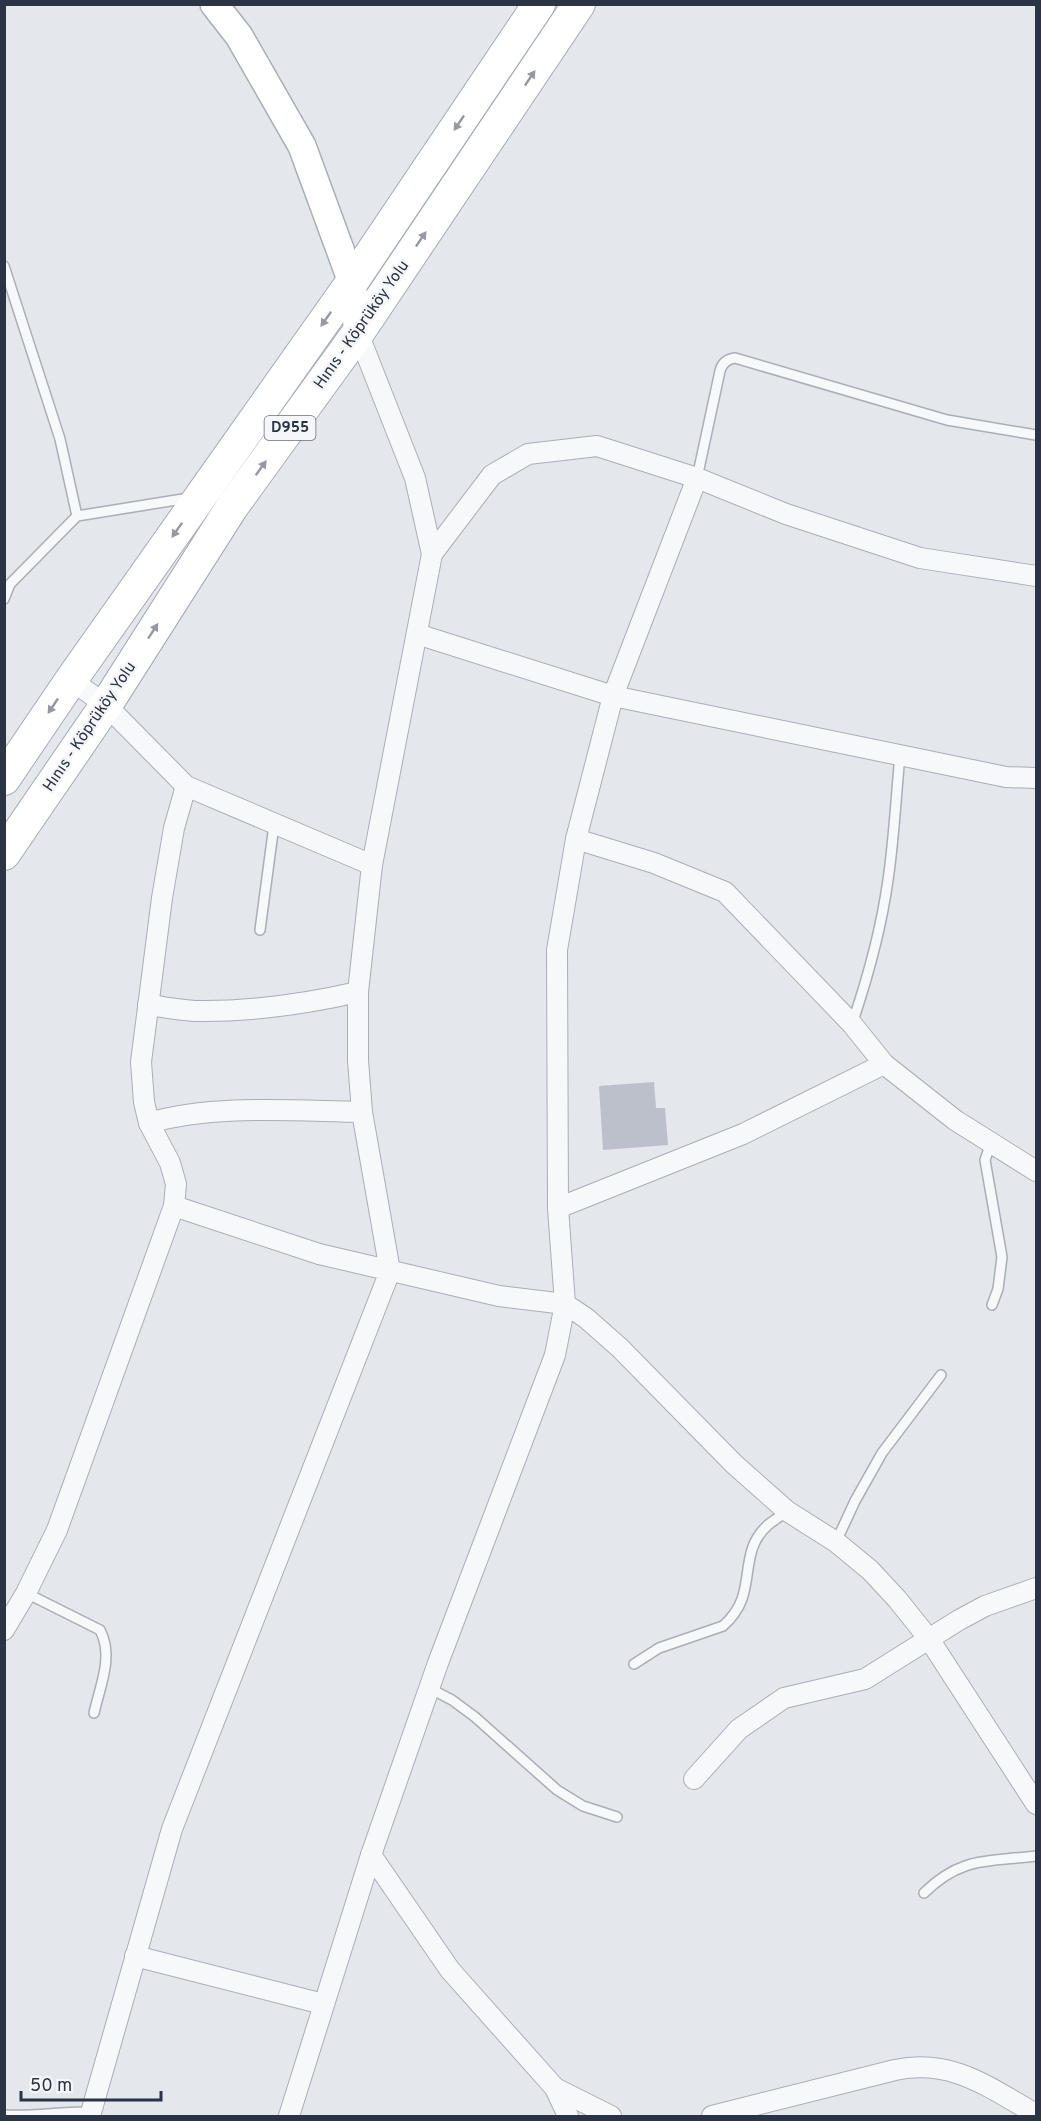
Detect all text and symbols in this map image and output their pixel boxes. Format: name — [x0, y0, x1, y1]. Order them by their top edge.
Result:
one-way arrow — [524, 70, 535, 86]
one-way arrow — [453, 114, 465, 130]
one-way arrow — [415, 232, 427, 248]
street label: Hınıs - Köprüköy Yolu — [310, 257, 414, 393]
one-way arrow — [320, 310, 332, 326]
road number: D955 — [264, 416, 316, 440]
one-way arrow — [254, 460, 266, 475]
one-way arrow — [171, 521, 183, 537]
one-way arrow — [148, 623, 159, 639]
street label: Hınıs - Köprüköy Yolu — [39, 658, 141, 796]
one-way arrow — [47, 698, 59, 714]
scale bar — [21, 2064, 160, 2102]
text: 50 m — [30, 2075, 72, 2098]

